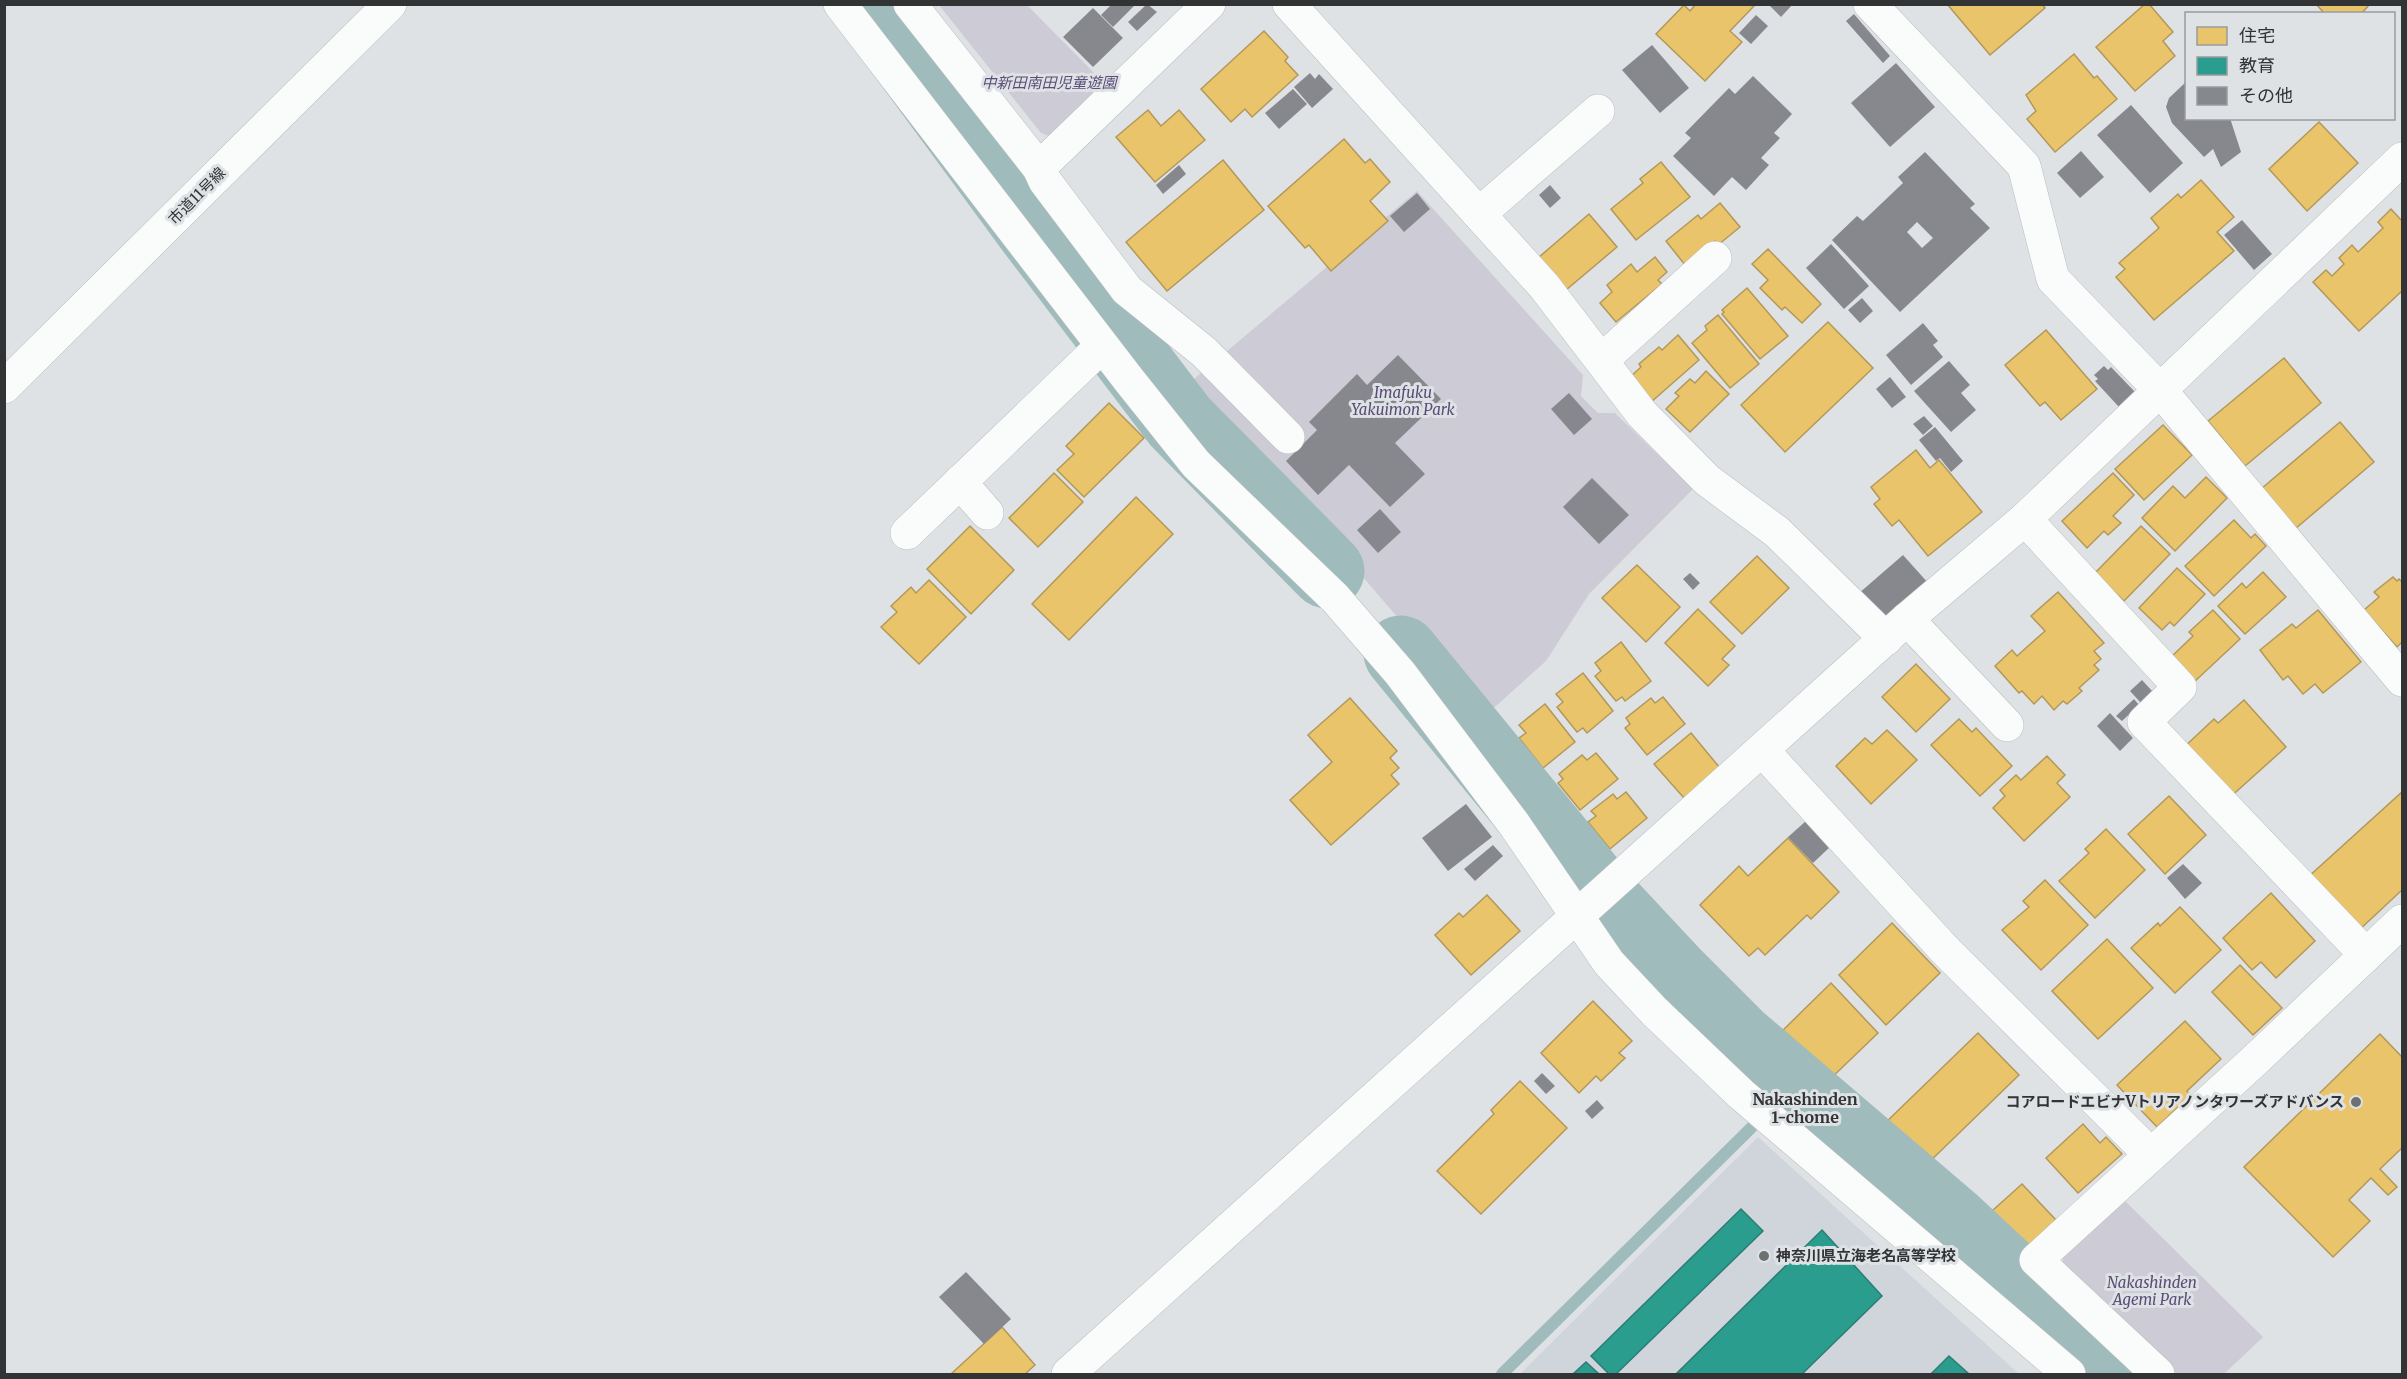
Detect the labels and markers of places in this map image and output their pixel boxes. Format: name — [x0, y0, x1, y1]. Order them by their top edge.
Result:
place label: コアロードエビナVトリアノンタワーズアドバンス — [2005, 1092, 2344, 1111]
marker: コアロードエビナVトリアノンタワーズアドバンス — [2349, 1095, 2363, 1109]
place label: 神奈川県立海老名高等学校 — [1775, 1246, 1956, 1265]
marker: 神奈川県立海老名高等学校 — [1757, 1249, 1771, 1263]

